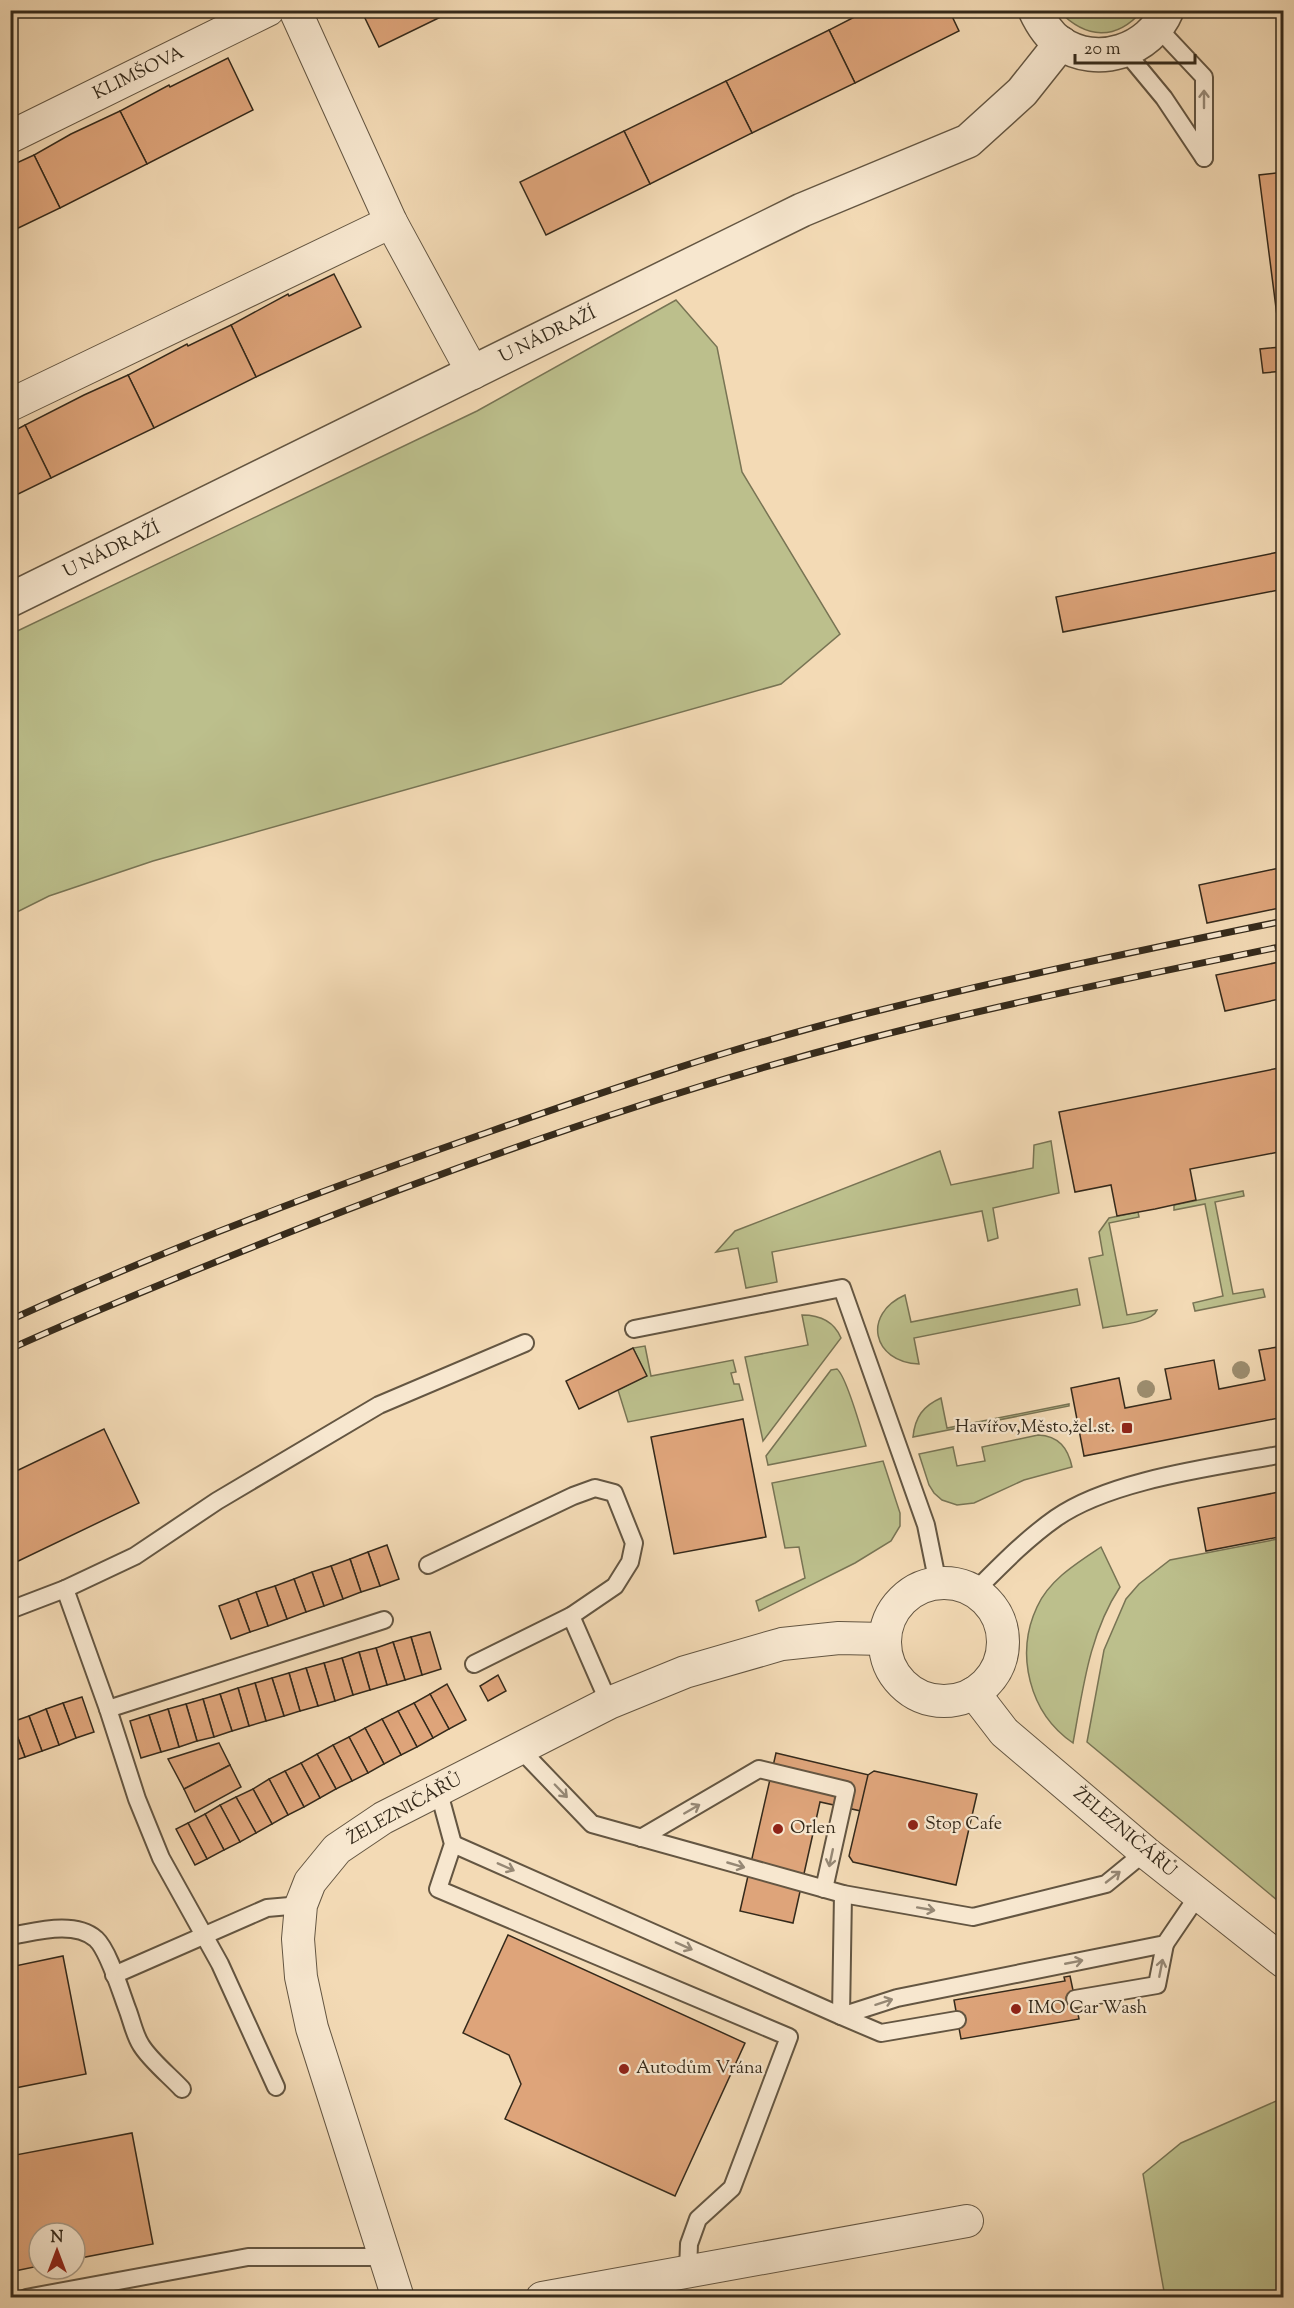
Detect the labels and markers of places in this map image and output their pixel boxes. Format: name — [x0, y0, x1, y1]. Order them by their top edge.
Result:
place label: Havířov,Město,žel.st. — [955, 1415, 1115, 1441]
marker: Havířov,Město,žel.st. — [1120, 1421, 1134, 1435]
place label: Stop Cafe — [925, 1812, 1002, 1838]
place label: Orlen — [790, 1816, 836, 1842]
marker: Stop Cafe — [906, 1818, 920, 1832]
marker: Orlen — [771, 1822, 785, 1836]
place label: IMO Car Wash — [1028, 1996, 1148, 2022]
marker: IMO Car Wash — [1009, 2002, 1023, 2016]
place label: Autodům Vrána — [636, 2056, 763, 2082]
marker: Autodům Vrána — [617, 2062, 631, 2076]

